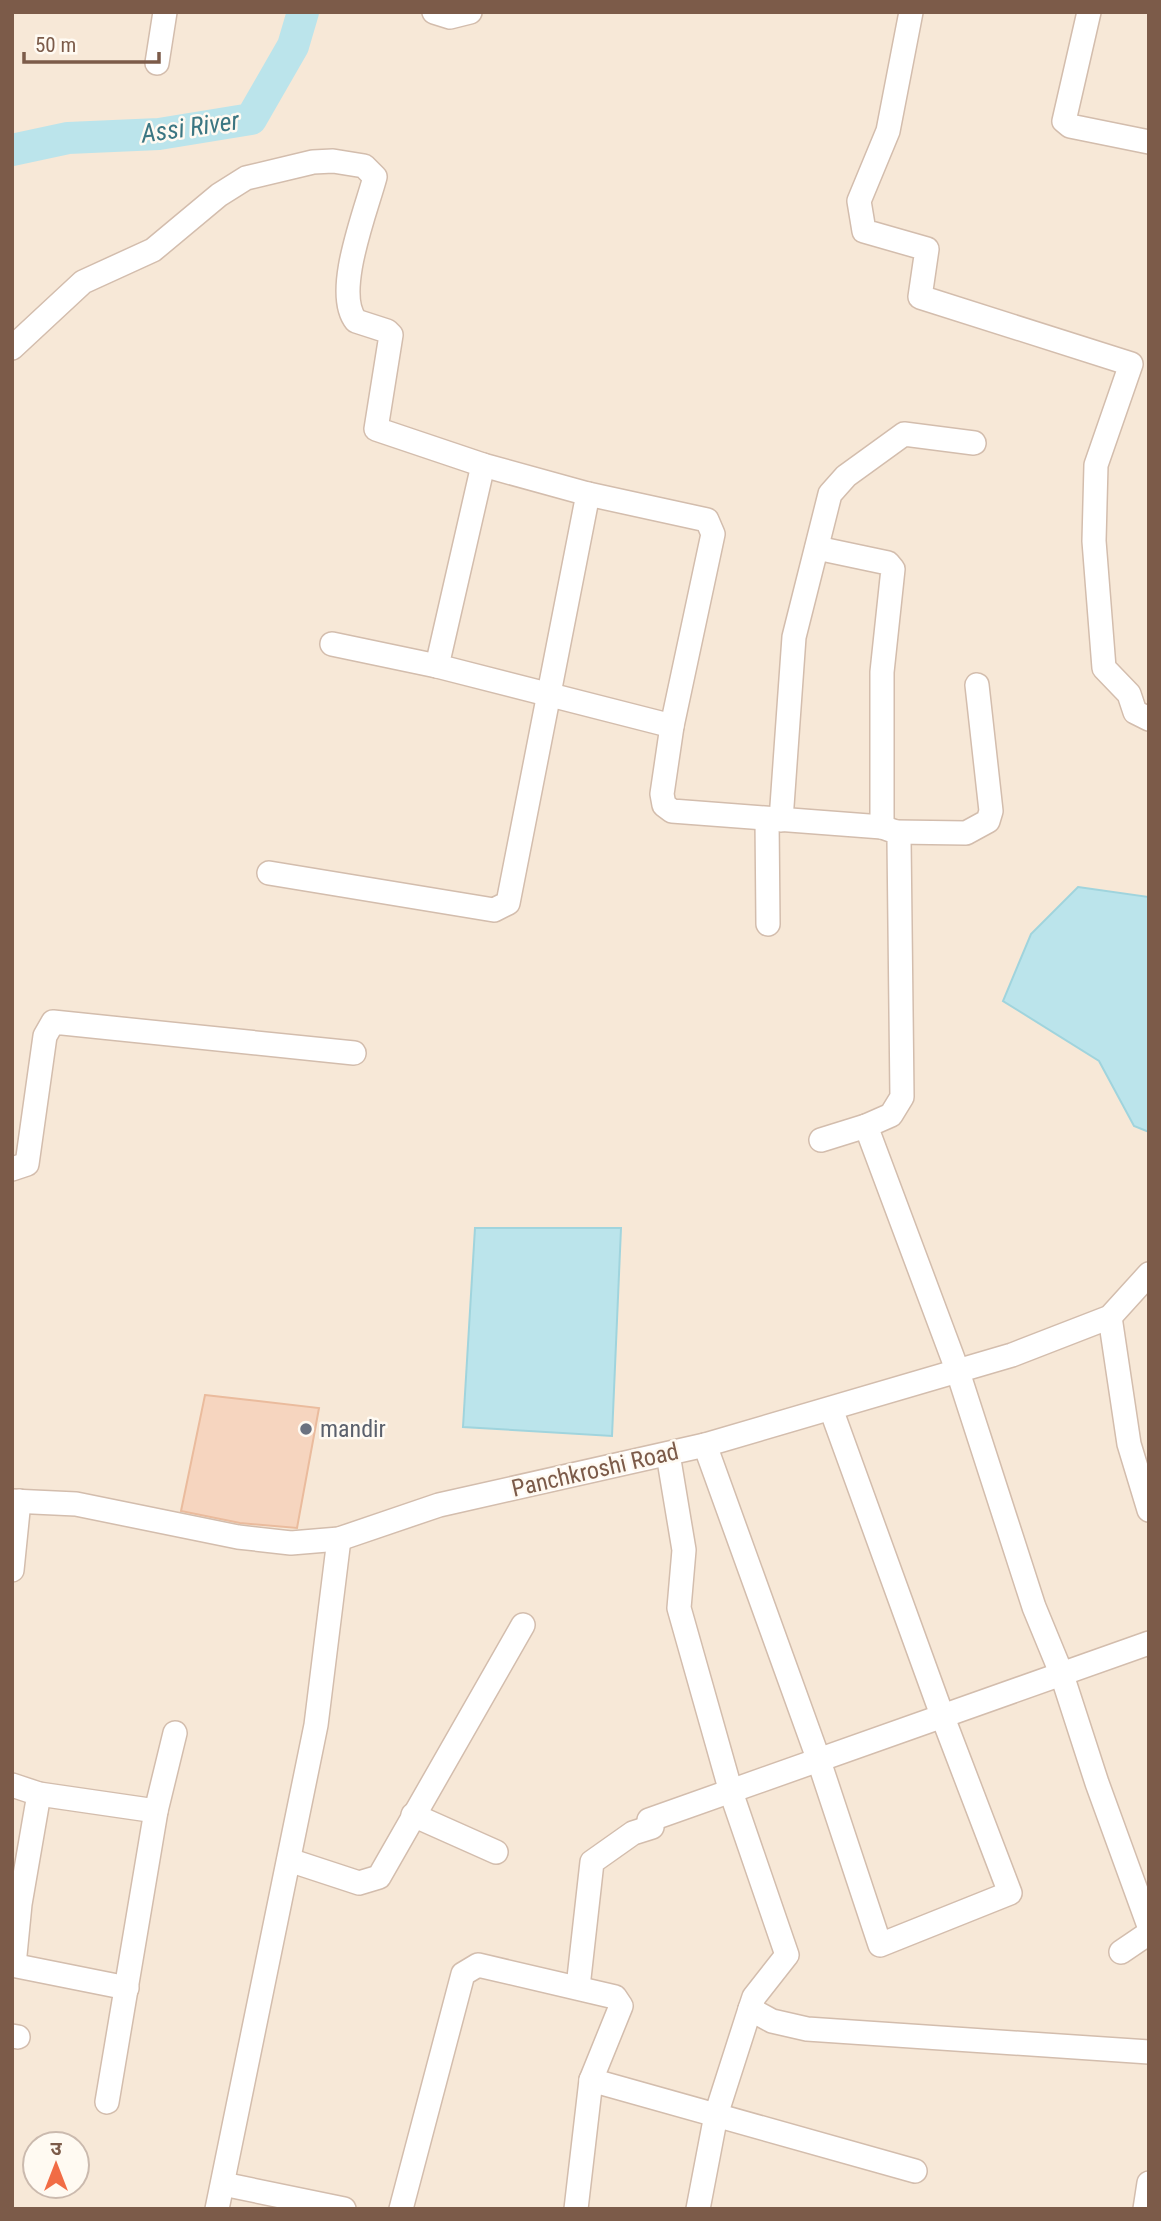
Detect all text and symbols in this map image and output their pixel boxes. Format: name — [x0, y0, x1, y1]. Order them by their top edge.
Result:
scale bar — [24, 21, 159, 65]
text: 50 m — [35, 33, 76, 57]
water label: Assi River — [138, 105, 242, 149]
place label: mandir — [320, 1415, 386, 1443]
marker: mandir — [298, 1421, 314, 1437]
street label: Panchkroshi Road — [509, 1437, 681, 1503]
north arrow — [21, 2130, 91, 2200]
text: उ — [50, 2137, 62, 2160]

